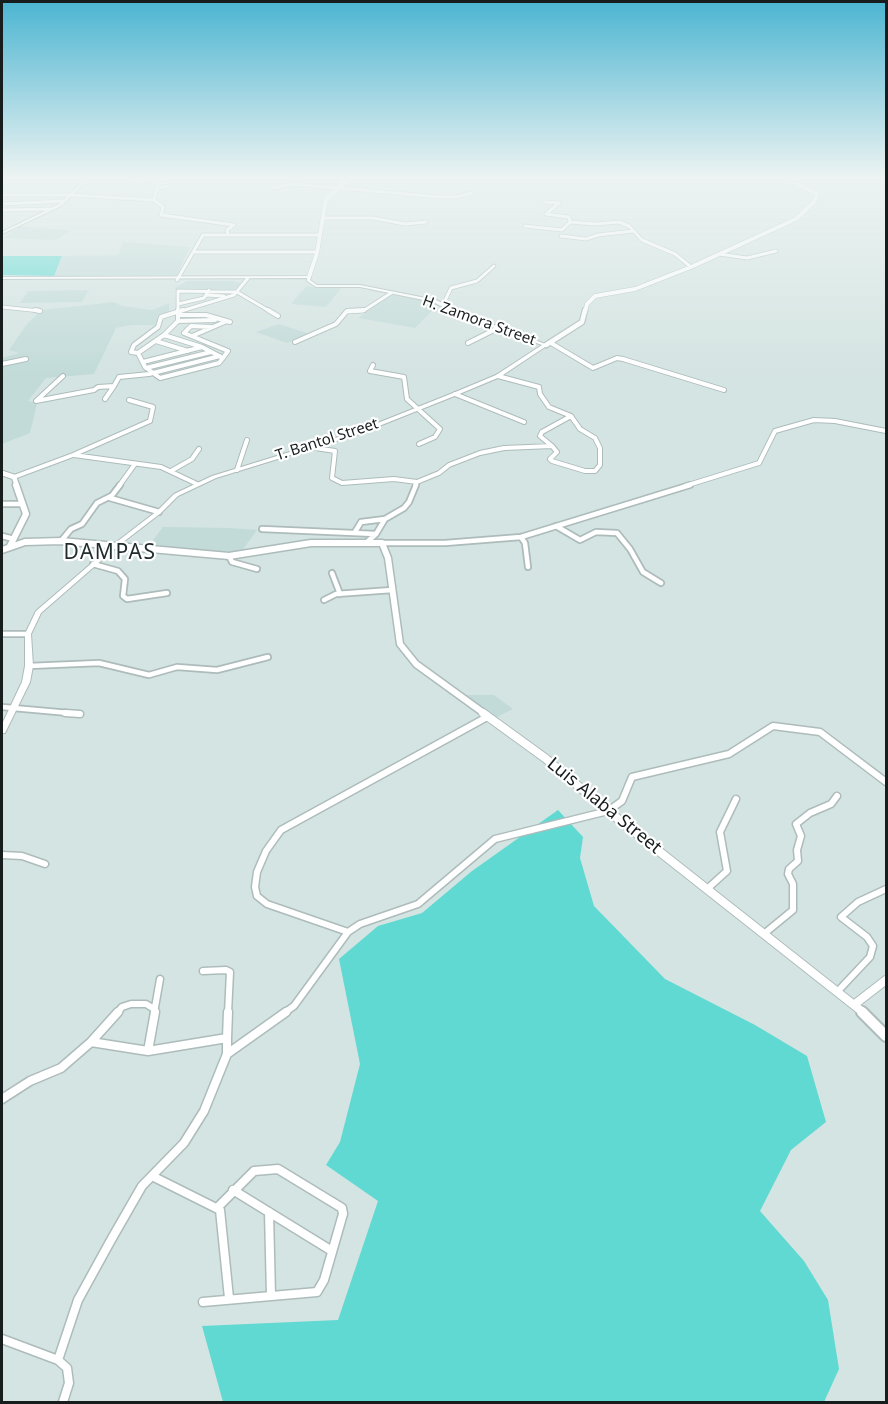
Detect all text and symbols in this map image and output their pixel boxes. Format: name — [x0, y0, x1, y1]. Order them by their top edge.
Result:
street label: H. Zamora Street — [420, 292, 538, 350]
street label: T. Bantol Street — [273, 415, 381, 465]
district label: DAMPAS — [64, 540, 156, 566]
street label: Luis Alaba Street — [542, 753, 666, 859]

